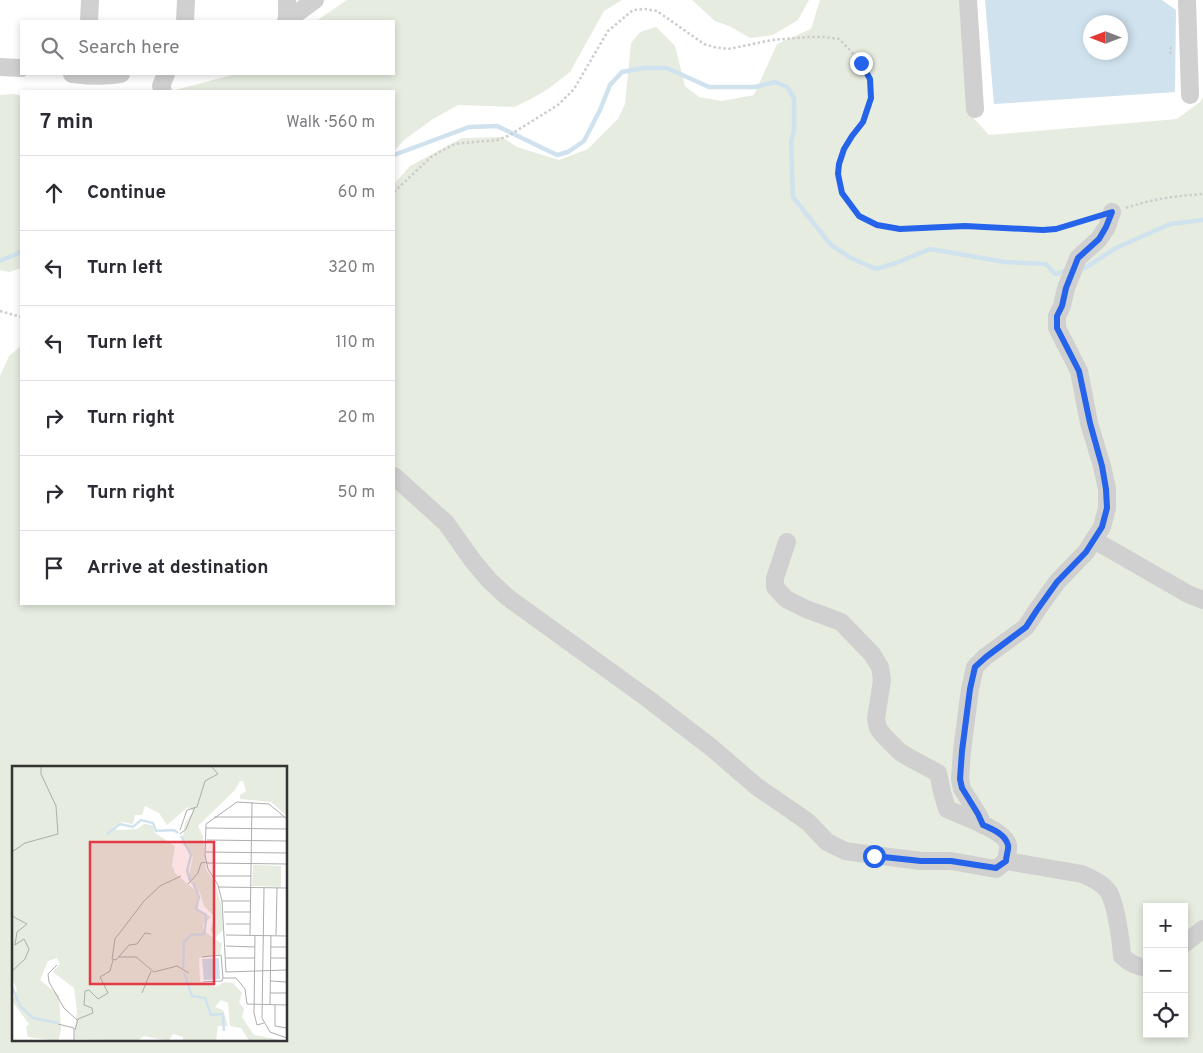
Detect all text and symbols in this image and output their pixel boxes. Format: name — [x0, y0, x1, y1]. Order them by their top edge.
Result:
north arrow — [1083, 15, 1128, 60]
search box — [20, 20, 395, 75]
icon: search — [38, 34, 66, 62]
text: Search here — [78, 36, 180, 60]
route end — [850, 52, 873, 75]
text: 7 min — [40, 109, 93, 136]
text: Walk · 560 m — [286, 113, 375, 133]
icon: ahead — [40, 179, 68, 207]
text: Continue — [87, 181, 166, 205]
text: 60 m — [338, 183, 375, 203]
icon: left — [40, 254, 68, 282]
text: Turn left — [87, 256, 163, 280]
text: 320 m — [328, 258, 375, 278]
icon: left — [40, 329, 68, 357]
text: Turn left — [87, 331, 163, 355]
text: 110 m — [335, 333, 375, 353]
icon: right — [40, 404, 68, 432]
text: Turn right — [87, 406, 175, 430]
text: 20 m — [338, 408, 375, 428]
icon: right — [40, 479, 68, 507]
text: Turn right — [87, 481, 175, 505]
text: 50 m — [338, 483, 375, 503]
icon: arrive — [40, 554, 68, 582]
text: Arrive at destination — [87, 556, 268, 580]
inset map — [12, 766, 288, 1040]
route start — [863, 845, 886, 868]
map controls — [1143, 903, 1188, 1038]
button: + — [1143, 903, 1188, 948]
button: − — [1143, 948, 1188, 993]
button: locate — [1143, 993, 1188, 1038]

